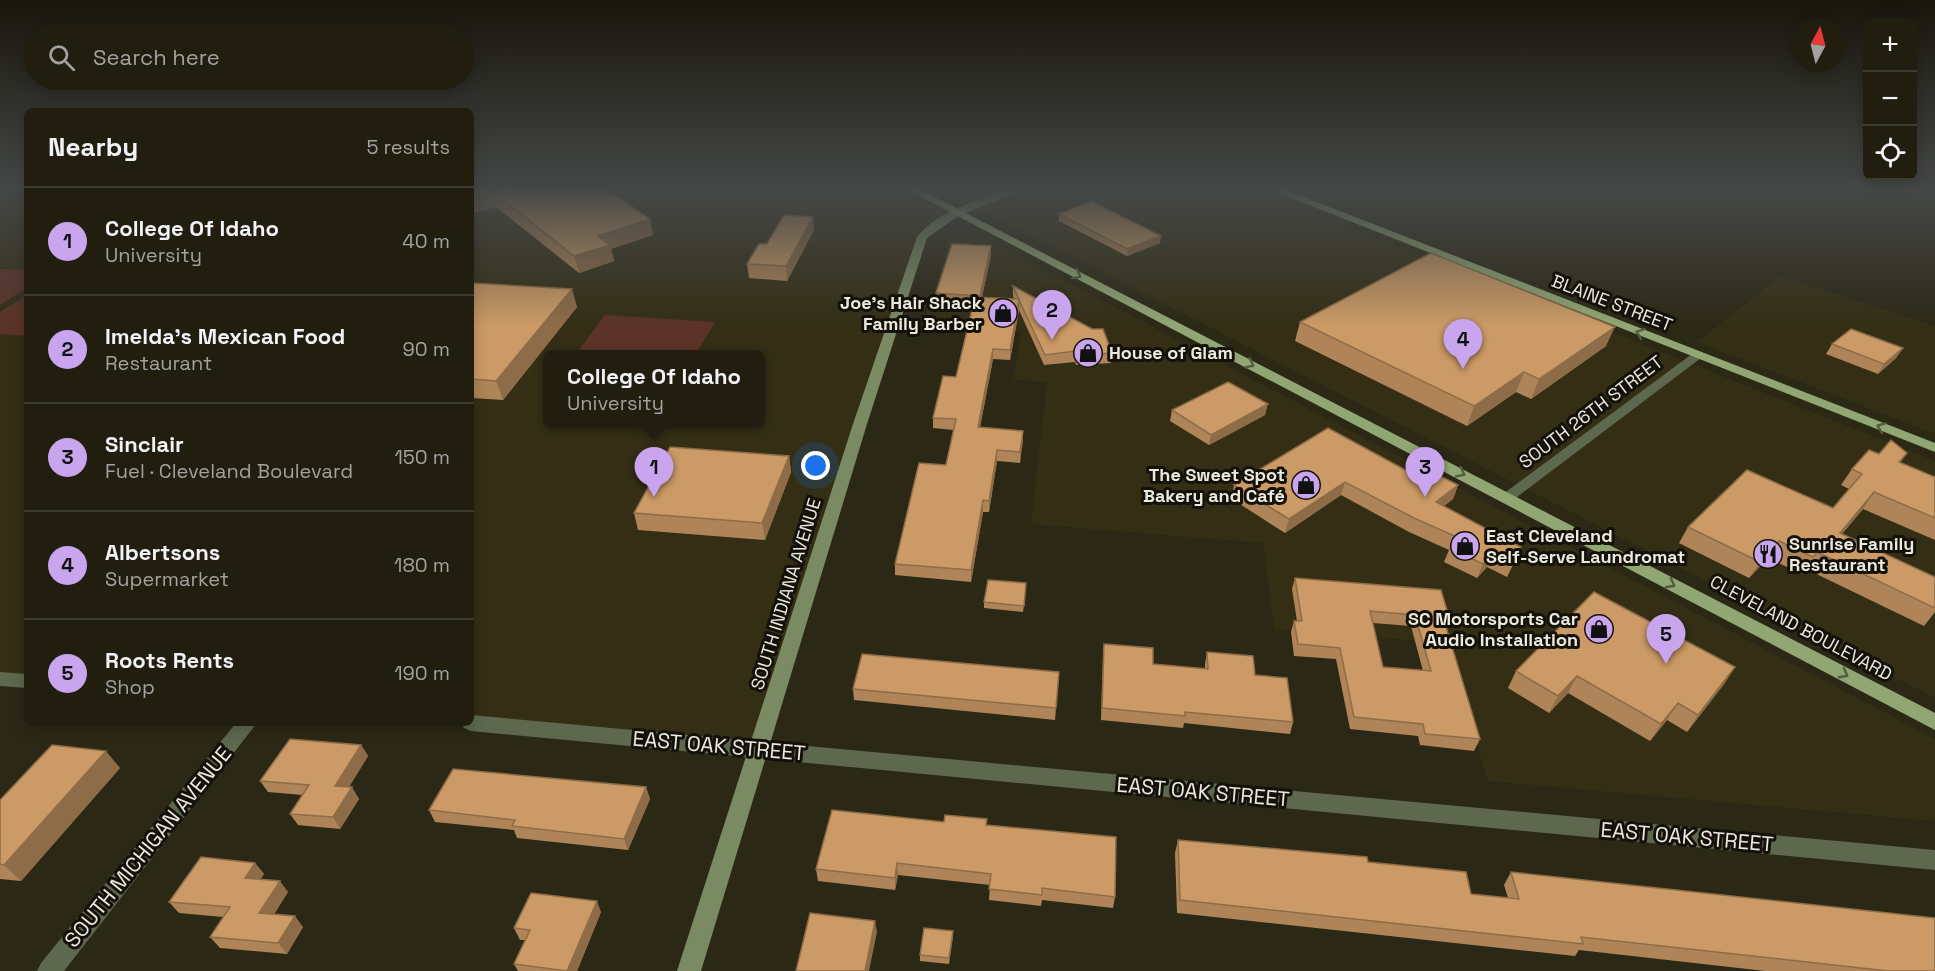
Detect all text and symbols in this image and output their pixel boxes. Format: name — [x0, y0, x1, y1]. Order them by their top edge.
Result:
north arrow — [1791, 18, 1845, 72]
map controls — [1863, 18, 1917, 180]
button: + — [1863, 18, 1917, 72]
search box — [24, 24, 474, 90]
icon: search — [45, 41, 78, 74]
text: Search here — [93, 43, 220, 71]
button: − — [1863, 72, 1917, 126]
button: locate — [1863, 126, 1917, 180]
text: Nearby — [48, 130, 138, 164]
text: 5 results — [366, 134, 450, 160]
text: College Of Idaho — [105, 214, 279, 242]
text: 1 — [63, 228, 72, 254]
text: 40 m — [402, 228, 450, 254]
text: University — [105, 242, 202, 268]
one-way arrow — [1071, 268, 1082, 279]
street label: BLAINE STREET — [1549, 269, 1676, 336]
pin: 2 — [1032, 290, 1072, 340]
place label: Joe's Hair Shack Family Barber — [840, 291, 982, 335]
shop icon: Joe's Hair Shack Family Barber — [987, 297, 1019, 329]
pin: 4 — [1444, 320, 1482, 369]
text: Imelda's Mexican Food — [105, 322, 345, 350]
one-way arrow — [1635, 328, 1646, 340]
text: 2 — [62, 336, 73, 362]
text: 90 m — [403, 336, 450, 362]
shop icon: House of Glam — [1072, 337, 1104, 369]
place label: House of Glam — [1109, 341, 1233, 364]
text: Restaurant — [105, 350, 212, 376]
popup — [543, 350, 765, 428]
street label: SOUTH 26TH STREET — [1514, 350, 1668, 473]
one-way arrow — [1244, 357, 1255, 369]
text: College Of Idaho — [567, 362, 741, 390]
text: University — [567, 390, 664, 416]
one-way arrow — [1876, 422, 1887, 434]
text: Sinclair — [105, 430, 184, 458]
text: 3 — [61, 444, 74, 470]
text: 150 m — [395, 444, 450, 470]
pin: 1 — [634, 448, 674, 497]
pin: 3 — [1406, 448, 1444, 497]
your location — [801, 451, 830, 480]
text: Fuel · Cleveland Boulevard — [105, 458, 353, 484]
place label: The Sweet Spot Bakery and Café — [1143, 463, 1285, 507]
one-way arrow — [1455, 466, 1466, 477]
shop icon: The Sweet Spot Bakery and Café — [1290, 469, 1322, 501]
street label: SOUTH INDIANA AVENUE — [745, 495, 826, 693]
place label: East Cleveland Self-Serve Laundromat — [1486, 524, 1685, 568]
shop icon: East Cleveland Self-Serve Laundromat — [1449, 530, 1481, 562]
place label: Sunrise Family Restaurant — [1789, 532, 1914, 576]
text: Albertsons — [105, 538, 220, 566]
restaurant icon: Sunrise Family Restaurant — [1752, 538, 1784, 570]
text: 4 — [61, 552, 74, 578]
text: 180 m — [394, 552, 450, 578]
text: Supermarket — [105, 566, 229, 592]
street label: CLEVELAND BOULEVARD — [1706, 570, 1896, 685]
one-way arrow — [1665, 577, 1676, 588]
place label: SC Motorsports Car Audio Installation — [1408, 607, 1578, 651]
shop icon: SC Motorsports Car Audio Installation — [1583, 613, 1615, 645]
pin: 5 — [1646, 614, 1686, 664]
text: Roots Rents — [105, 646, 234, 674]
text: 5 — [62, 660, 74, 686]
text: 190 m — [394, 660, 450, 686]
one-way arrow — [1838, 667, 1849, 679]
text: Shop — [105, 674, 155, 700]
street label: EAST OAK STREET — [631, 724, 807, 767]
street label: SOUTH MICHIGAN AVENUE — [58, 741, 237, 953]
street label: EAST OAK STREET — [1115, 770, 1291, 813]
street label: EAST OAK STREET — [1599, 815, 1775, 858]

